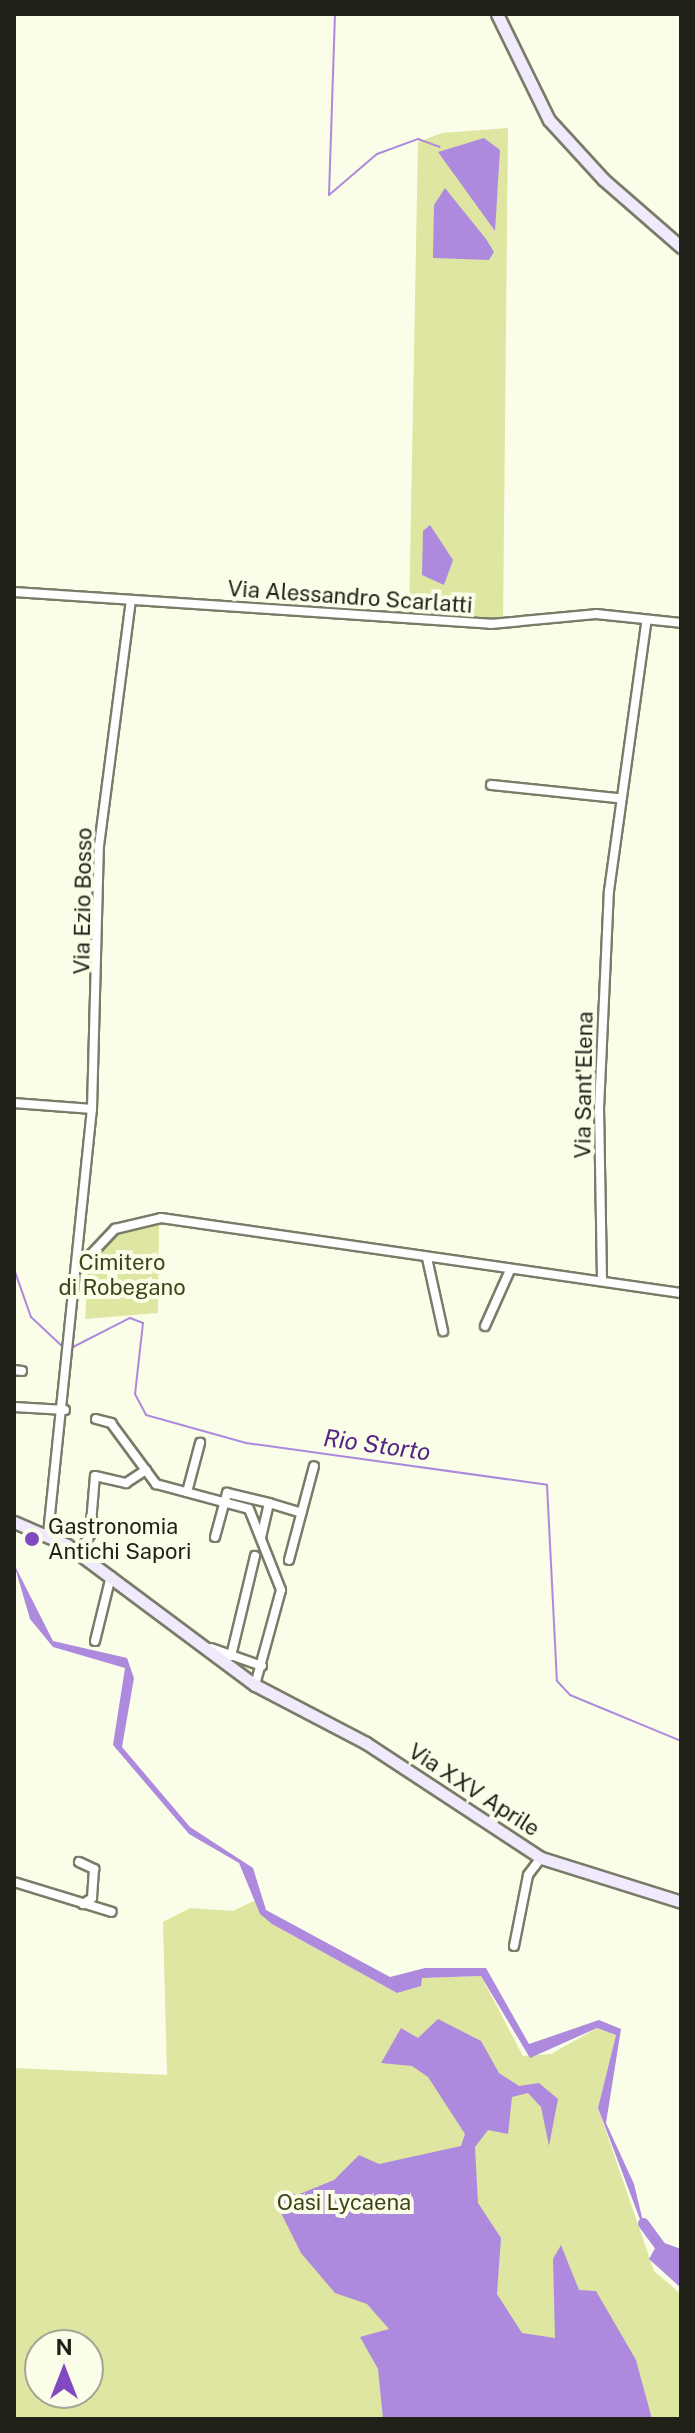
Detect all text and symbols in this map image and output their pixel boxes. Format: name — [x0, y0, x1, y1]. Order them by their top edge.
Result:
street label: Via Alessandro Scarlatti — [227, 575, 473, 619]
street label: Via Ezio Bosso — [69, 827, 97, 975]
street label: Via Sant'Elena — [570, 1011, 598, 1159]
park label: Cimitero di Robegano — [58, 1249, 186, 1300]
water label: Rio Storto — [322, 1423, 432, 1467]
place label: Gastronomia Antichi Sapori — [48, 1513, 192, 1564]
marker: Gastronomia Antichi Sapori — [23, 1530, 41, 1548]
street label: Via XXV Aprile — [404, 1738, 544, 1842]
park label: Oasi Lycaena — [277, 2190, 411, 2216]
north arrow — [24, 2329, 104, 2409]
text: N — [55, 2334, 73, 2360]

